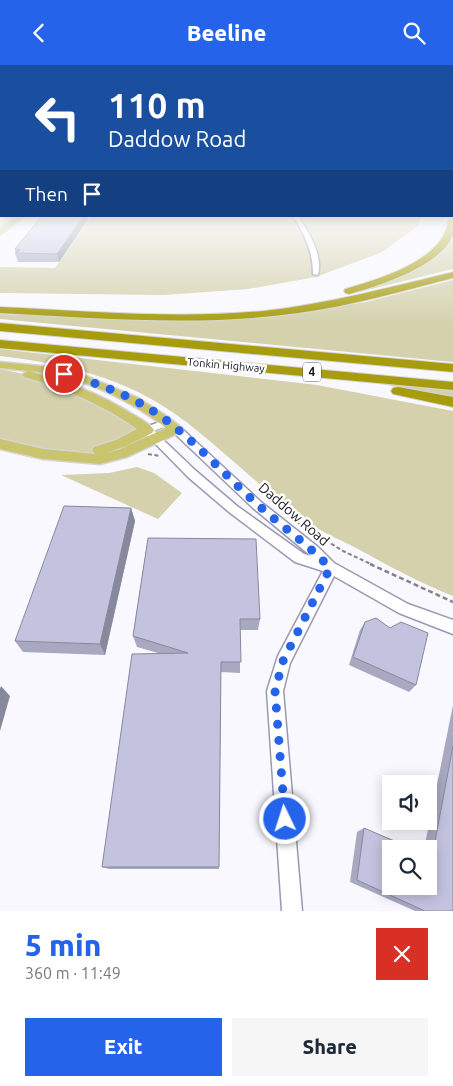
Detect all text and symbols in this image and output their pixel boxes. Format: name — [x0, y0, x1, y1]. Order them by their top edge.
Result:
icon: back — [25, 19, 53, 47]
icon: search — [400, 19, 428, 47]
text: Beeline — [187, 20, 266, 45]
icon: left — [25, 85, 90, 150]
text: 110 m — [108, 85, 206, 125]
text: Daddow Road — [108, 126, 246, 151]
icon: arrive — [78, 180, 106, 208]
text: Then — [25, 183, 68, 205]
pin — [43, 353, 85, 395]
street label: Tonkin Highway — [187, 356, 266, 374]
icon: arrive — [50, 360, 78, 388]
road number: 4 — [303, 363, 321, 381]
street label: Daddow Road — [256, 479, 332, 549]
map controls — [382, 775, 437, 895]
button: sound — [382, 775, 437, 830]
position arrow — [258, 792, 310, 844]
button: search — [382, 840, 437, 895]
text: 5 min — [25, 928, 101, 962]
button: close — [376, 928, 428, 980]
text: 360 m · 11:49 — [25, 964, 121, 982]
button: Exit — [25, 1018, 222, 1076]
button: Share — [232, 1018, 428, 1076]

